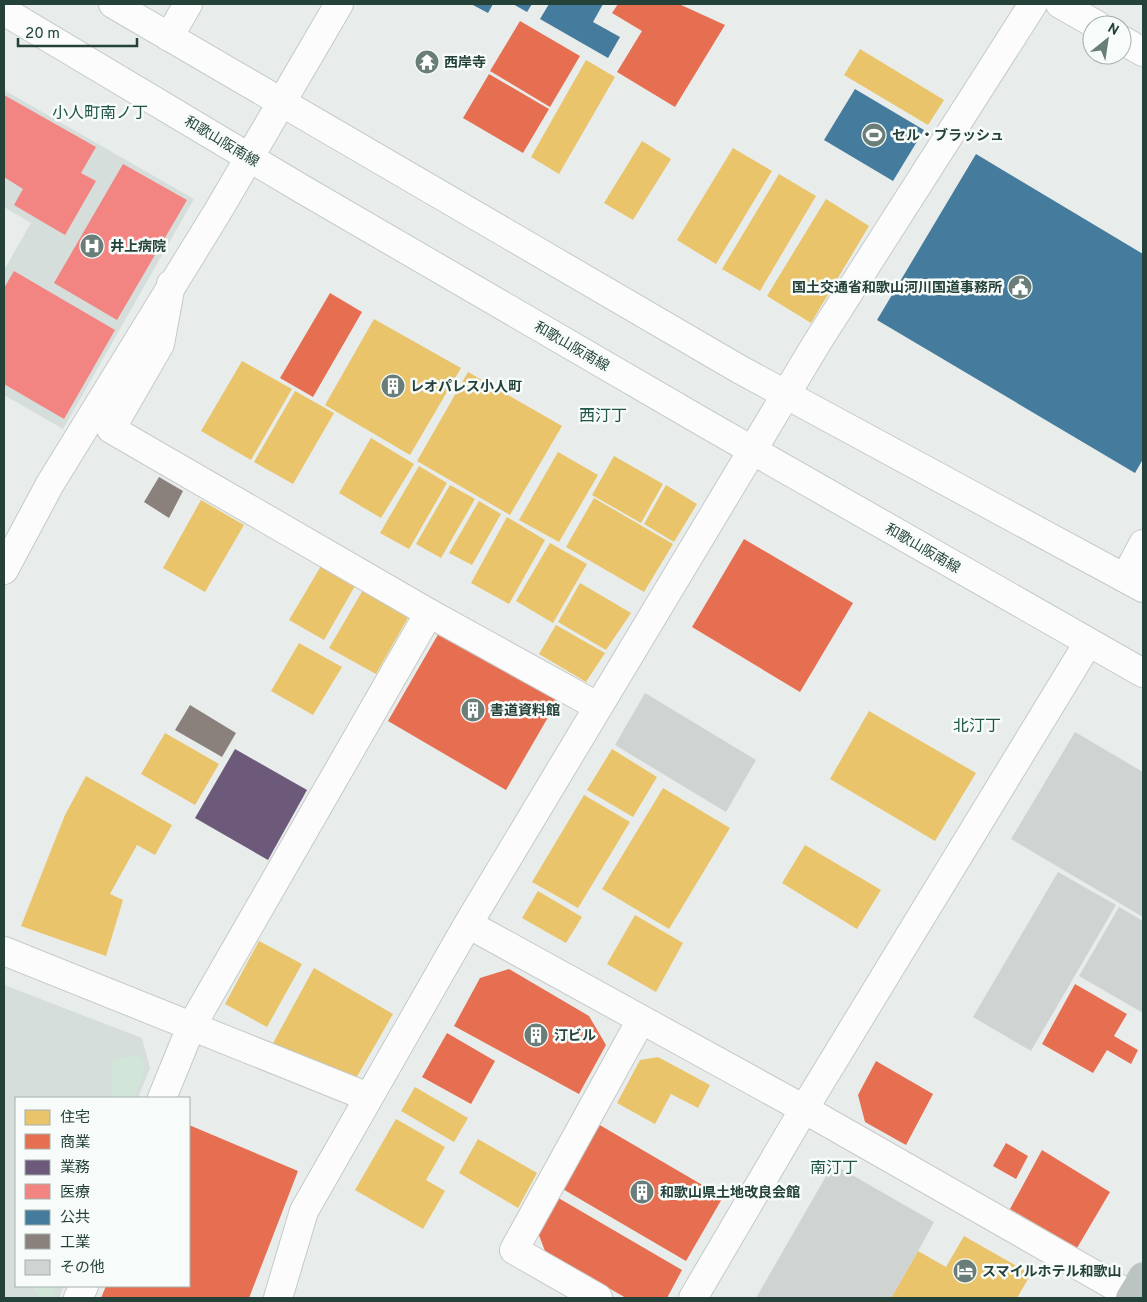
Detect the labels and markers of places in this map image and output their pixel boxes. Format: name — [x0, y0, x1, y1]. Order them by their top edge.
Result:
temple icon: 西岸寺 — [414, 49, 440, 75]
place label: 西岸寺 — [444, 55, 486, 72]
sports icon: セル・ブラッシュ — [861, 122, 887, 148]
place label: セル・ブラッシュ — [892, 127, 1004, 145]
hospital icon: 井上病院 — [79, 233, 105, 259]
place label: 井上病院 — [110, 238, 166, 256]
public building icon: 国土交通省和歌山河川国道事務所 — [1007, 274, 1033, 300]
place label: 国土交通省和歌山河川国道事務所 — [792, 280, 1002, 297]
building icon: レオパレス小人町 — [380, 373, 406, 399]
place label: レオパレス小人町 — [410, 379, 522, 396]
building icon: 書道資料館 — [460, 697, 486, 723]
place label: 書道資料館 — [490, 702, 560, 720]
building icon: 汀ビル — [523, 1022, 549, 1048]
place label: 汀ビル — [554, 1028, 596, 1045]
building icon: 和歌山県土地改良会館 — [629, 1179, 655, 1205]
place label: 和歌山県土地改良会館 — [660, 1184, 800, 1202]
hotel icon: スマイルホテル和歌山 — [952, 1258, 978, 1284]
place label: スマイルホテル和歌山 — [982, 1264, 1122, 1281]

